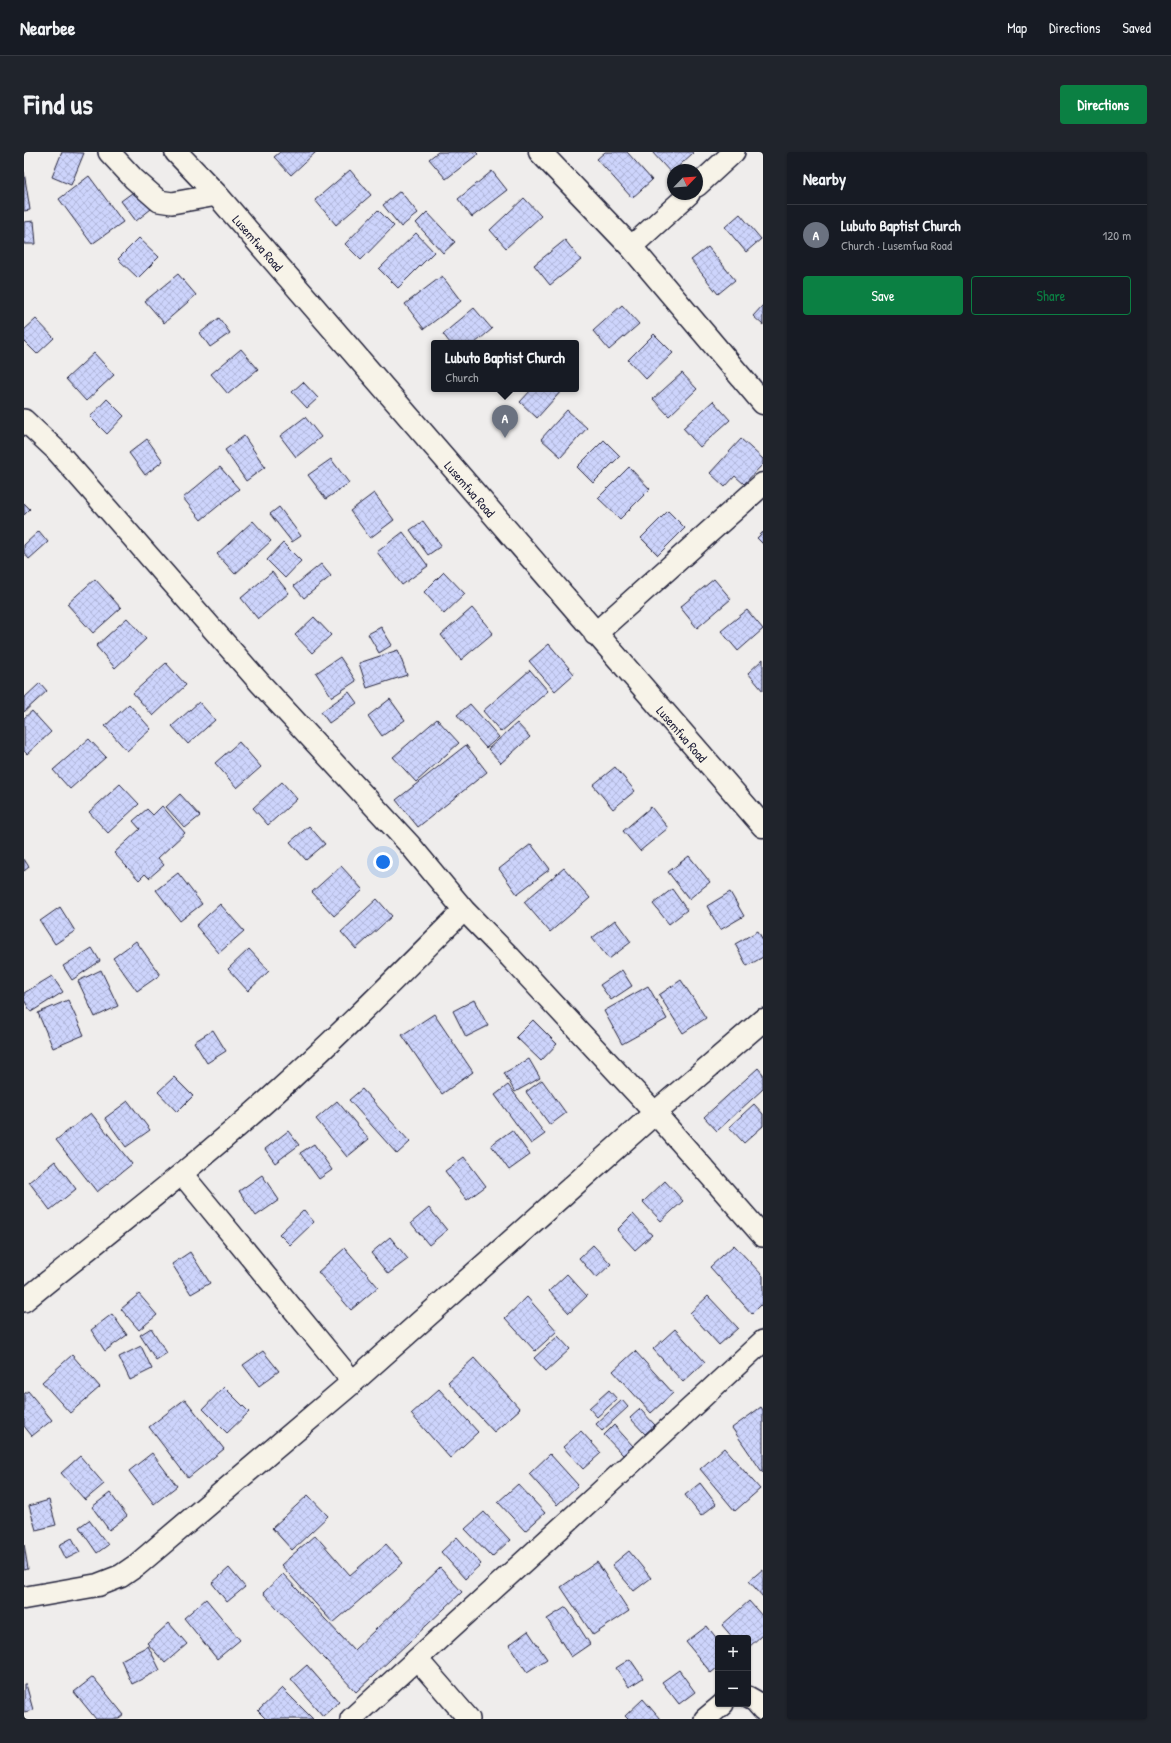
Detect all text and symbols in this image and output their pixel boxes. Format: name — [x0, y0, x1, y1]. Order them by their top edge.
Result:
text: Nearbee — [20, 15, 75, 41]
text: Map — [1007, 18, 1027, 37]
text: Directions — [1049, 18, 1100, 37]
text: Saved — [1122, 18, 1151, 37]
text: Find us — [24, 85, 93, 123]
button: Directions — [1060, 85, 1147, 124]
north arrow — [667, 164, 703, 200]
text: Nearby — [803, 167, 846, 190]
street label: Lusemfwa Road — [229, 211, 287, 275]
text: Lubuto Baptist Church — [841, 215, 961, 236]
text: A — [813, 226, 819, 244]
text: 120 m — [1103, 226, 1131, 244]
text: Church · Lusemfwa Road — [841, 236, 952, 254]
button: Save — [803, 276, 963, 315]
button: Share — [971, 276, 1131, 315]
popup — [431, 340, 579, 392]
text: Lubuto Baptist Church — [445, 347, 565, 368]
text: Church — [445, 368, 478, 386]
pin: A — [492, 405, 518, 438]
street label: Lusemfwa Road — [441, 457, 499, 521]
street label: Lusemfwa Road — [653, 702, 711, 766]
your location — [373, 852, 393, 872]
map controls — [715, 1635, 751, 1707]
button: + — [715, 1635, 751, 1671]
button: − — [715, 1671, 751, 1707]

